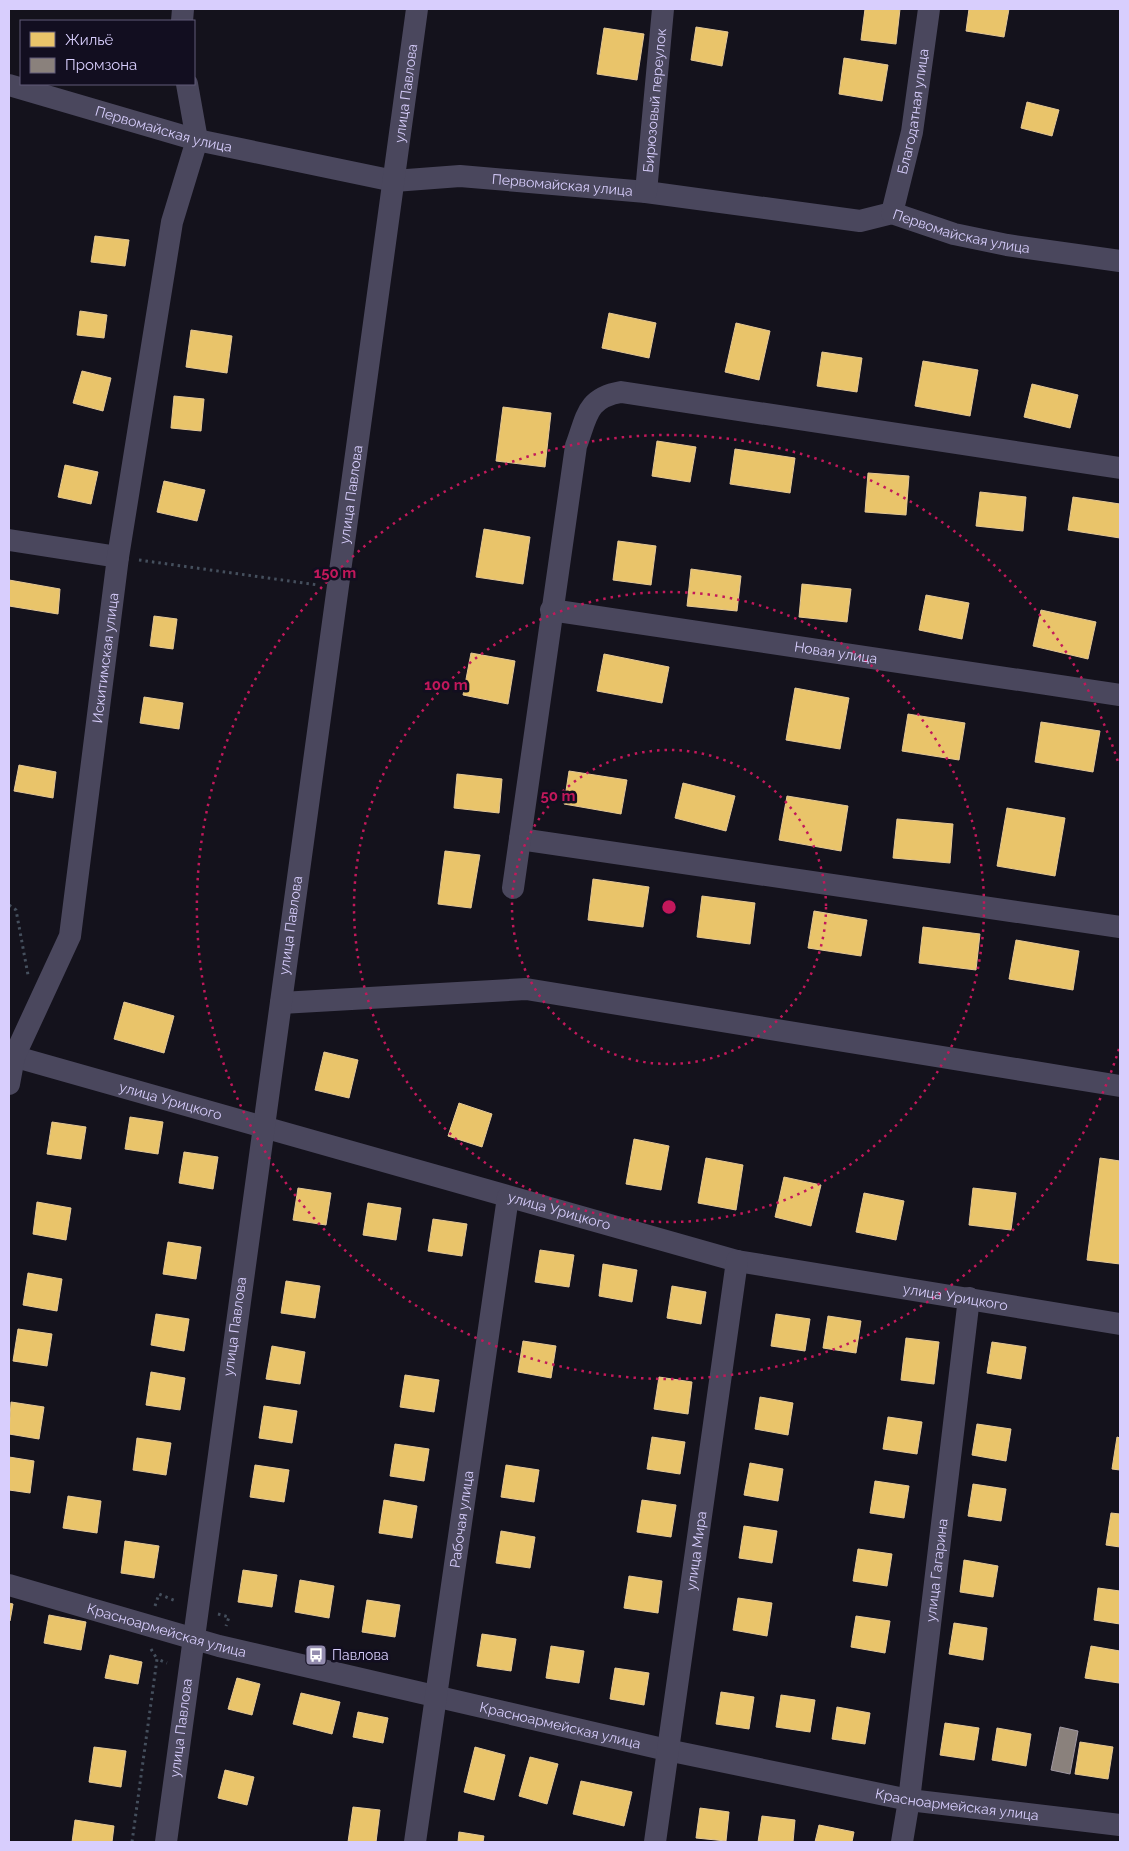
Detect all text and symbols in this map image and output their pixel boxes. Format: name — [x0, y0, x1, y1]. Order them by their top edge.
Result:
legend — [20, 20, 195, 85]
street label: Бирюзовый переулок — [640, 28, 669, 173]
text: Жильё — [65, 31, 114, 49]
street label: улица Павлова — [391, 43, 420, 144]
street label: Благодатная улица — [894, 48, 931, 176]
text: Промзона — [65, 56, 137, 74]
street label: Первомайская улица — [94, 103, 234, 155]
street label: Первомайская улица — [491, 171, 633, 199]
street label: Первомайская улица — [891, 206, 1031, 256]
street label: улица Павлова — [336, 444, 366, 545]
text: 150 m — [314, 564, 356, 582]
street label: Искитимская улица — [89, 592, 121, 724]
street label: Новая улица — [793, 638, 878, 667]
text: 100 m — [424, 676, 468, 694]
text: 50 m — [540, 787, 576, 805]
street label: улица Павлова — [275, 875, 305, 976]
centre of rings — [660, 898, 678, 916]
street label: улица Урицкого — [117, 1079, 224, 1123]
street label: улица Урицкого — [506, 1189, 613, 1233]
street label: улица Павлова — [220, 1276, 249, 1377]
street label: улица Урицкого — [902, 1280, 1009, 1313]
street label: Рабочая улица — [447, 1470, 476, 1569]
street label: улица Мира — [683, 1510, 710, 1592]
street label: улица Гагарина — [922, 1518, 951, 1623]
street label: Красноармейская улица — [85, 1600, 248, 1660]
bus stop icon: Павлова — [304, 1643, 328, 1667]
place label: Павлова — [332, 1647, 389, 1663]
street label: улица Павлова — [166, 1677, 195, 1778]
street label: Красноармейская улица — [478, 1699, 642, 1752]
street label: Красноармейская улица — [874, 1785, 1040, 1823]

